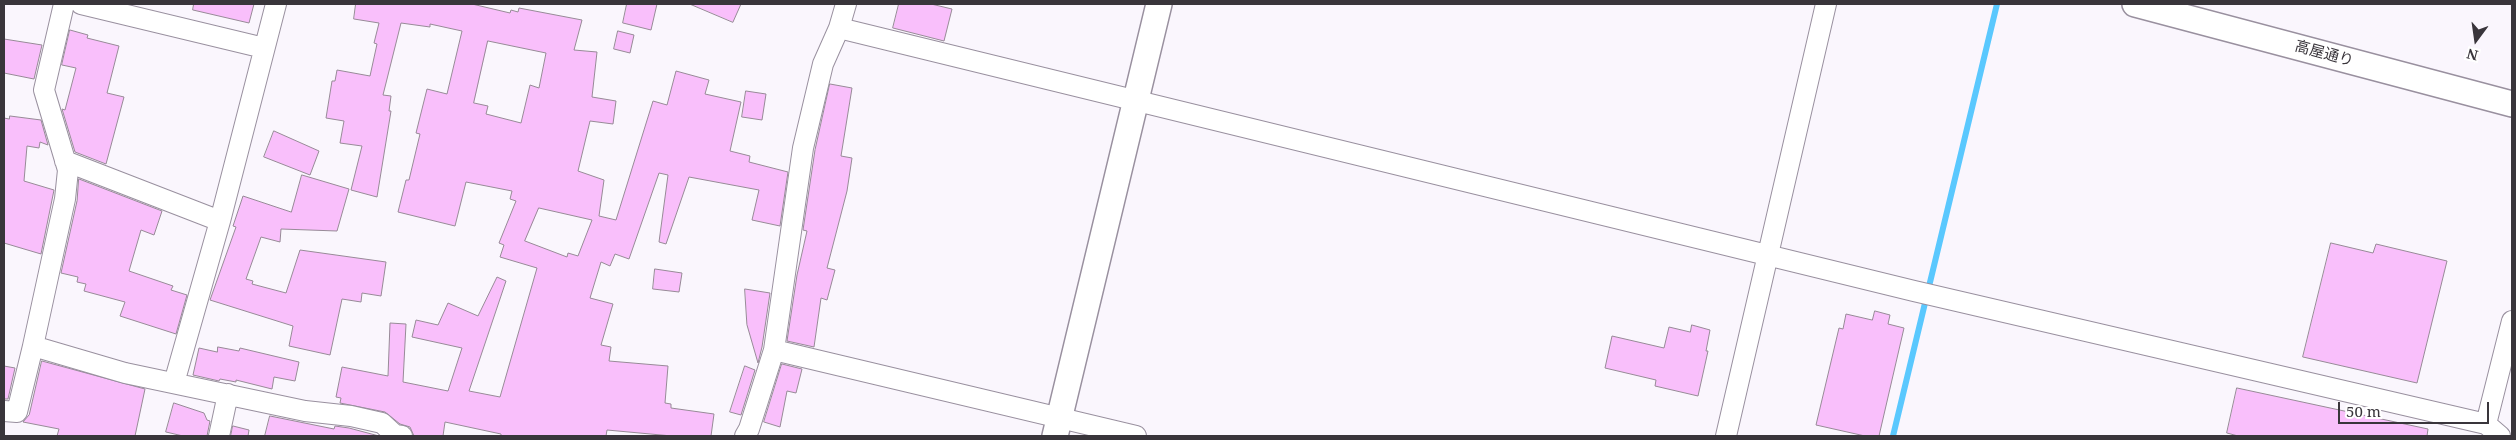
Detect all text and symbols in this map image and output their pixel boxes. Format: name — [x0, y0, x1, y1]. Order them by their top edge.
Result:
north arrow — [2451, 15, 2501, 65]
street label: 高屋通り — [2293, 38, 2355, 70]
text: N — [2465, 44, 2480, 66]
scale bar — [2341, 392, 2492, 424]
text: 50 m — [2346, 401, 2381, 421]

